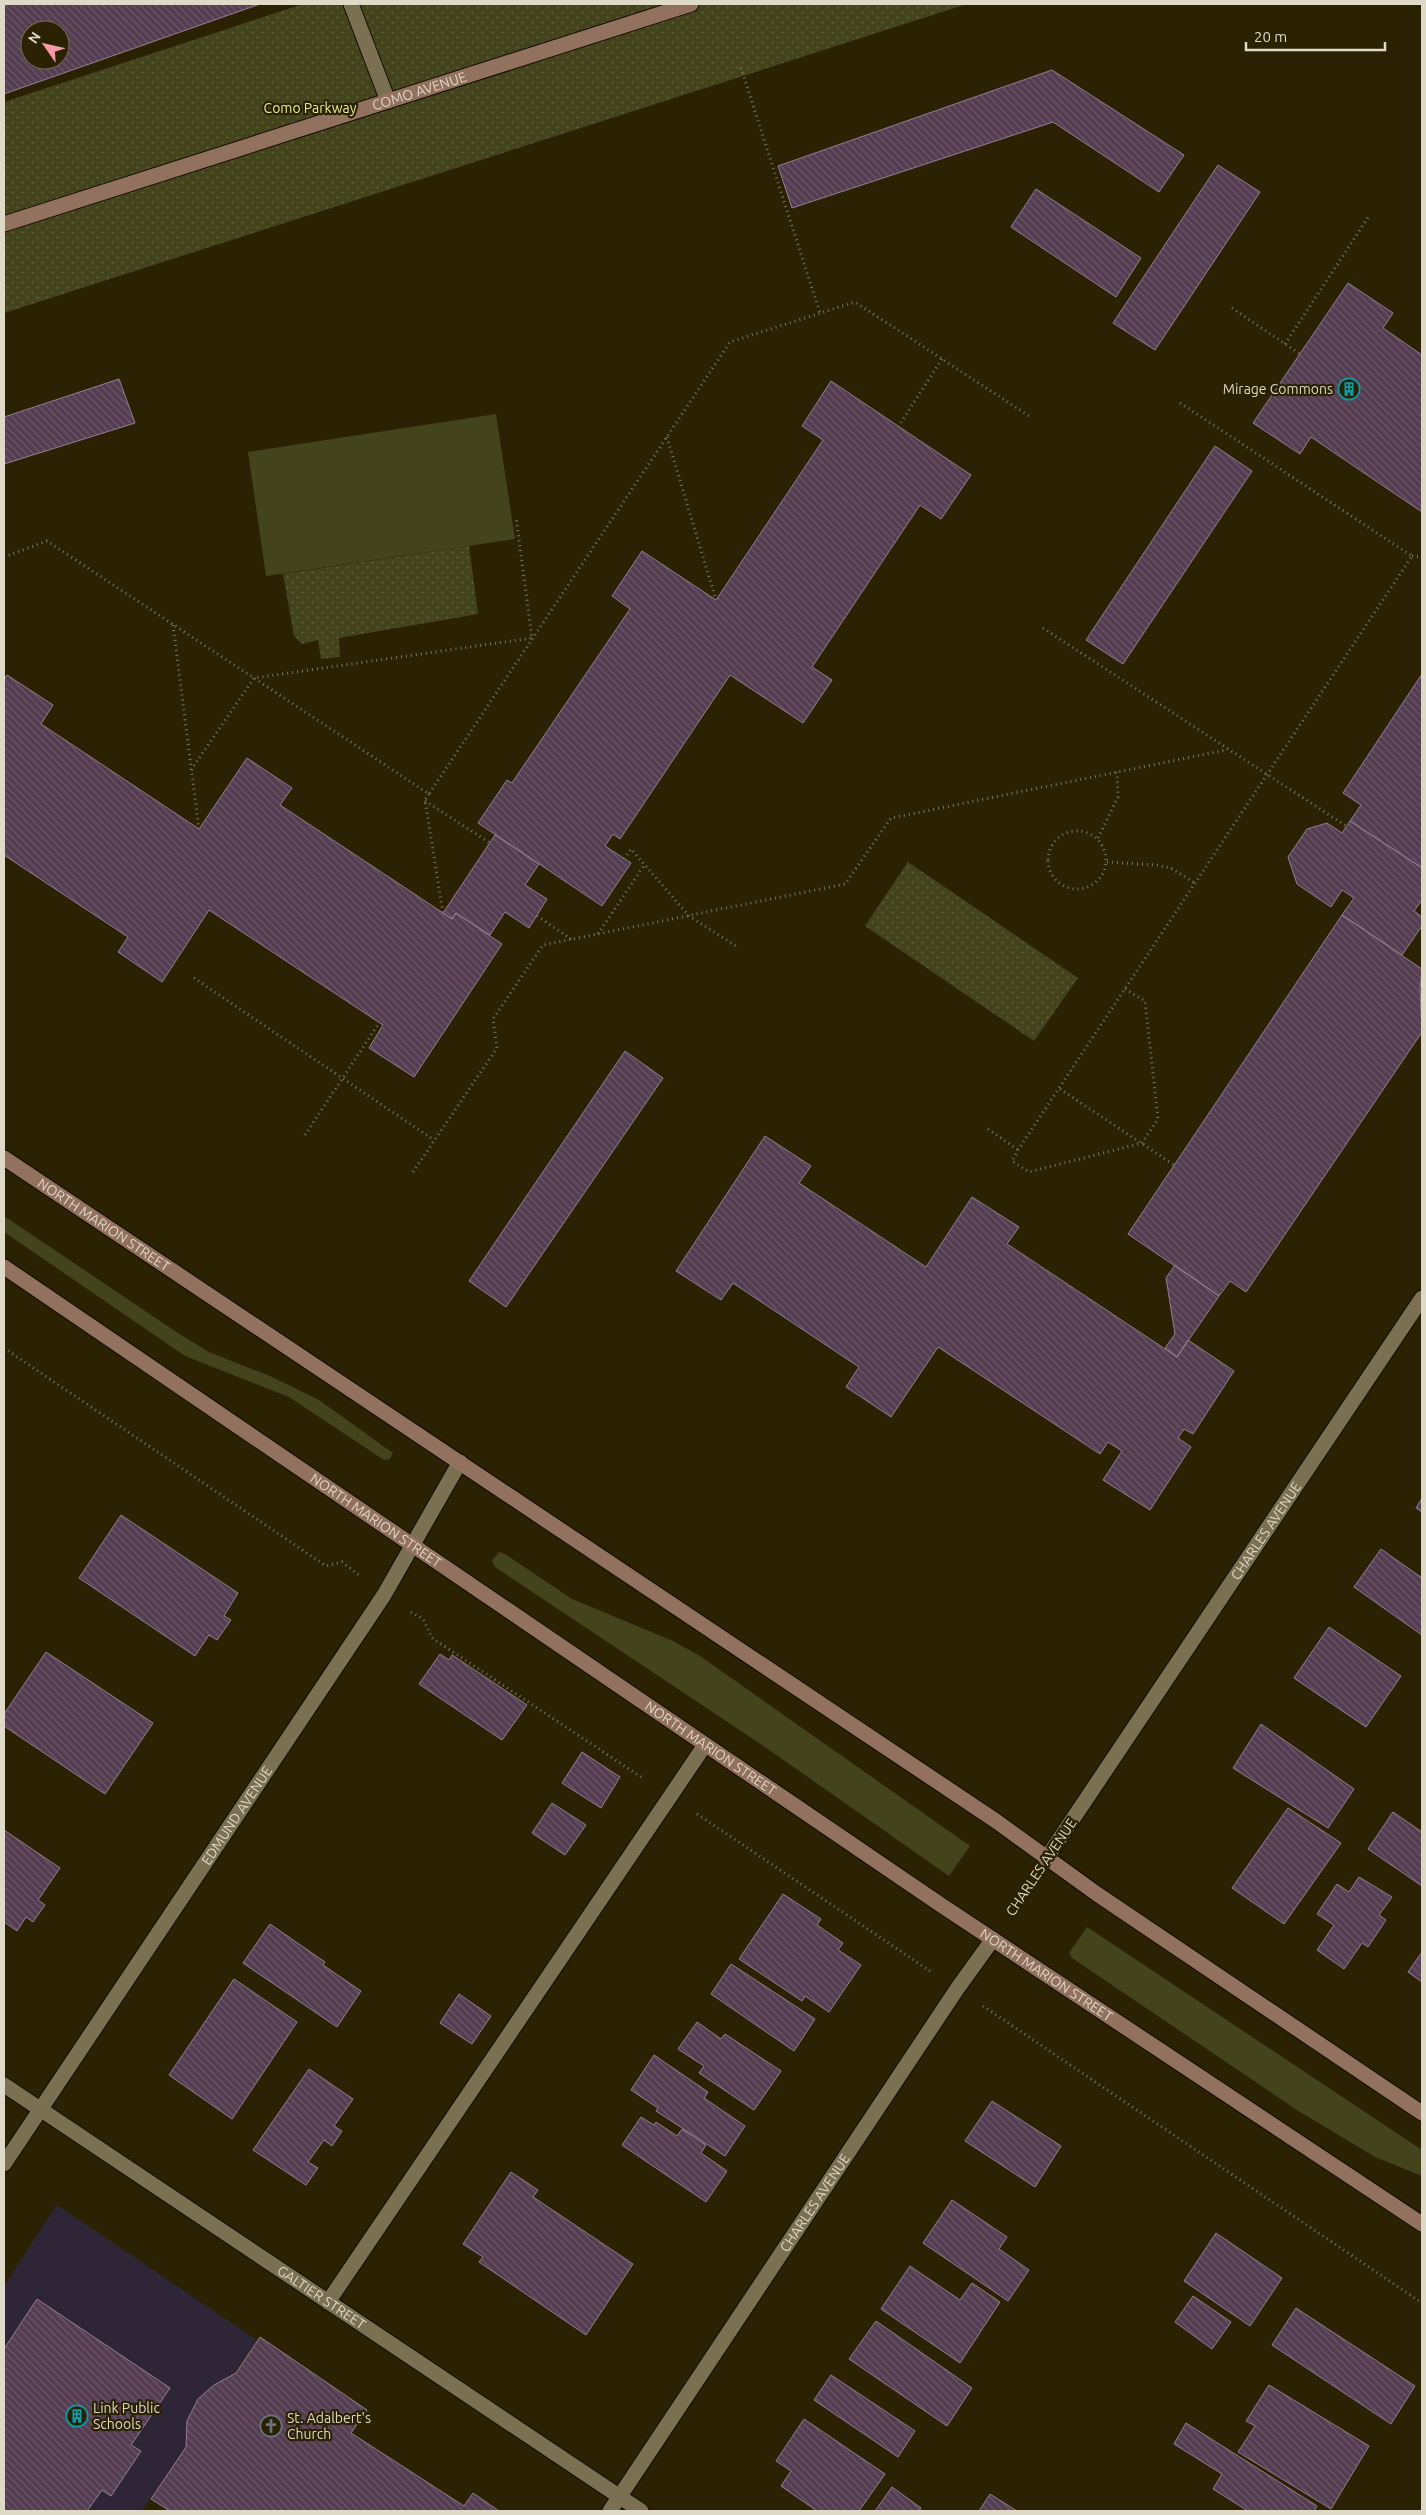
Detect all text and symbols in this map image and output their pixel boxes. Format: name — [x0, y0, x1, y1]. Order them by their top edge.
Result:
north arrow — [20, 20, 70, 70]
scale bar — [1246, 20, 1385, 52]
text: 20 m — [1254, 28, 1287, 45]
text: N — [25, 29, 44, 47]
street label: COMO AVENUE — [370, 68, 469, 114]
park label: Como Parkway — [264, 100, 357, 116]
building icon: Mirage Commons — [1337, 377, 1361, 401]
place label: Mirage Commons — [1223, 381, 1333, 397]
street label: NORTH MARION STREET — [35, 1175, 173, 1275]
street label: NORTH MARION STREET — [307, 1470, 445, 1571]
street label: CHARLES AVENUE — [1227, 1479, 1304, 1583]
street label: NORTH MARION STREET — [642, 1698, 780, 1799]
street label: EDMUND AVENUE — [198, 1763, 275, 1868]
street label: CHARLES AVENUE — [1002, 1815, 1080, 1919]
street label: NORTH MARION STREET — [977, 1925, 1116, 2025]
street label: CHARLES AVENUE — [777, 2151, 853, 2255]
street label: GALTIER STREET — [274, 2262, 369, 2333]
place label: Link Public Schools — [93, 2400, 160, 2432]
building icon: Link Public Schools — [65, 2404, 89, 2428]
place label: St. Adalbert's Church — [287, 2410, 371, 2442]
church icon: St. Adalbert's Church — [259, 2414, 283, 2438]

